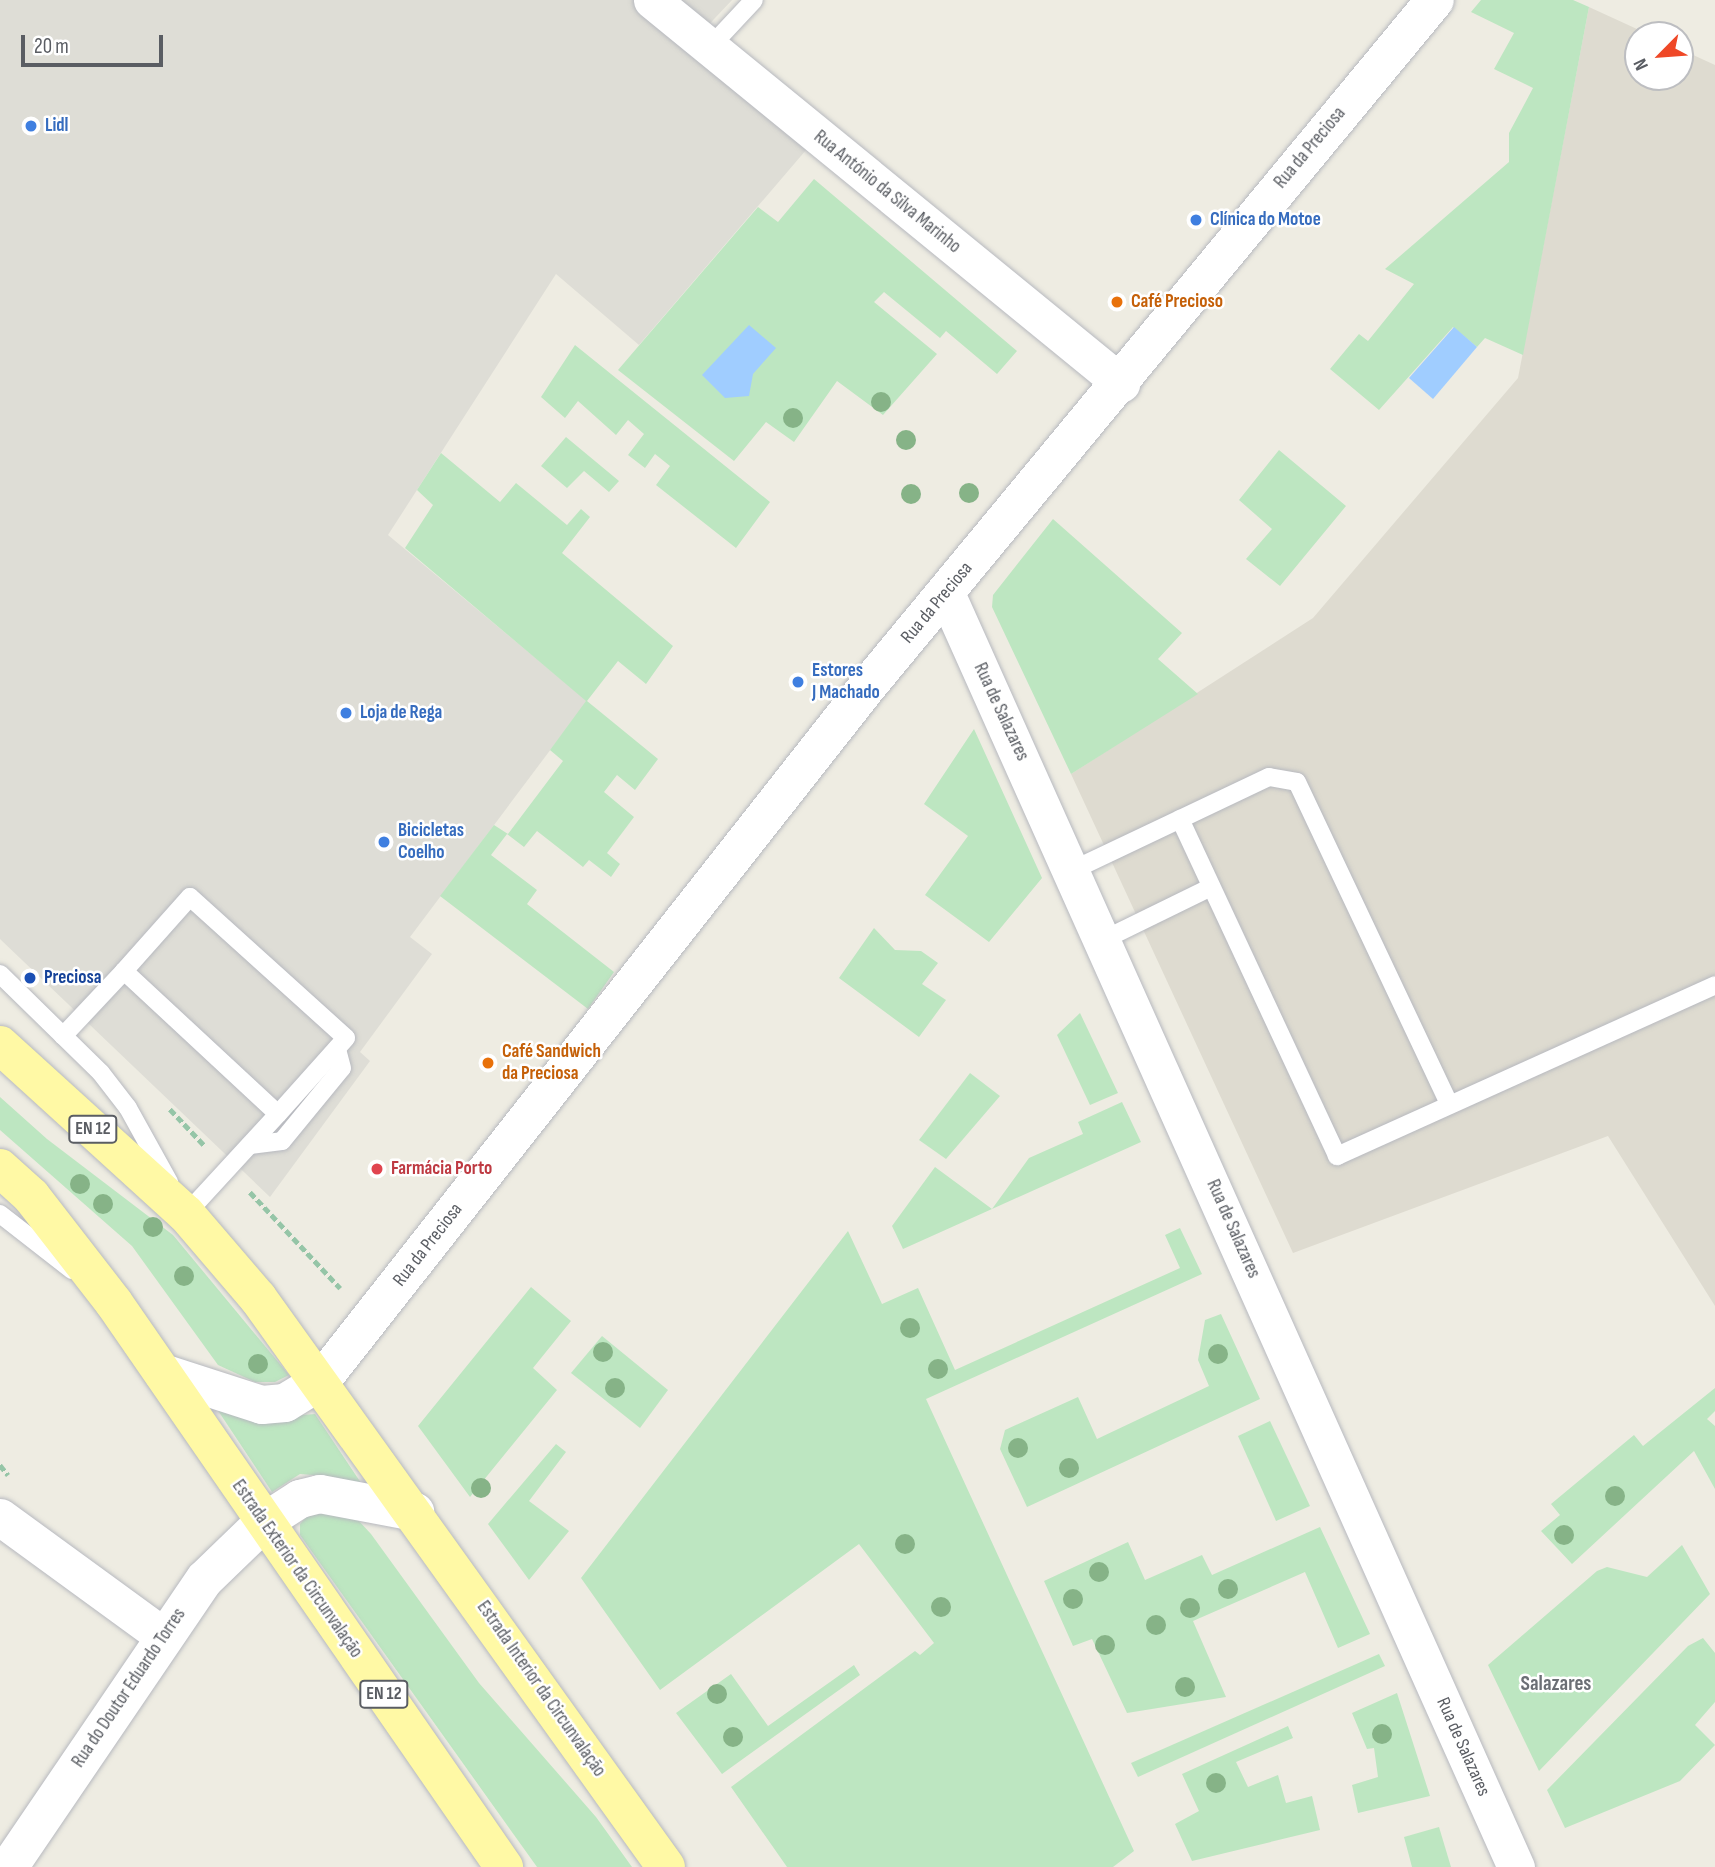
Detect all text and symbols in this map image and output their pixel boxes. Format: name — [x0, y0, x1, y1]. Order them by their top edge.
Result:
scale bar — [24, 21, 166, 65]
north arrow — [1624, 21, 1694, 91]
text: 20 m — [34, 34, 69, 59]
text: N — [1629, 55, 1654, 74]
street label: Rua da Preciosa — [1269, 103, 1351, 193]
place label: Lidl — [45, 115, 68, 137]
marker: Lidl — [23, 118, 39, 134]
street label: Rua António da Silva Marinho — [809, 126, 965, 258]
place label: Clínica do Motoe — [1210, 209, 1321, 231]
marker: Clínica do Motoe — [1188, 212, 1204, 228]
place label: Café Precioso — [1131, 291, 1223, 313]
marker: Café Precioso — [1109, 294, 1125, 310]
street label: Rua da Preciosa — [896, 558, 978, 648]
street label: Rua de Salazares — [968, 659, 1034, 765]
place label: Estores J Machado — [812, 660, 880, 704]
marker: Estores J Machado — [790, 674, 806, 690]
place label: Loja de Rega — [360, 702, 442, 724]
marker: Loja de Rega — [338, 705, 354, 721]
place label: Bicicletas Coelho — [398, 820, 464, 864]
marker: Bicicletas Coelho — [376, 834, 392, 850]
place label: Preciosa — [44, 967, 102, 989]
marker: Preciosa — [22, 970, 38, 986]
place label: Café Sandwich da Preciosa — [502, 1041, 601, 1085]
marker: Café Sandwich da Preciosa — [480, 1055, 496, 1071]
road number: EN 12 — [67, 1114, 119, 1144]
place label: Farmácia Porto — [391, 1158, 492, 1180]
marker: Farmácia Porto — [369, 1161, 385, 1177]
street label: Rua de Salazares — [1201, 1176, 1265, 1282]
street label: Rua da Preciosa — [388, 1199, 468, 1291]
street label: Estrada Exterior da Circunvalação — [227, 1476, 367, 1662]
street label: Estrada Interior da Circunvalação — [472, 1597, 610, 1781]
street label: Rua do Doutor Eduardo Torres — [67, 1604, 191, 1772]
district label: Salazares — [1521, 1671, 1591, 1697]
road number: EN 12 — [358, 1680, 410, 1708]
street label: Rua de Salazares — [1431, 1694, 1495, 1800]

